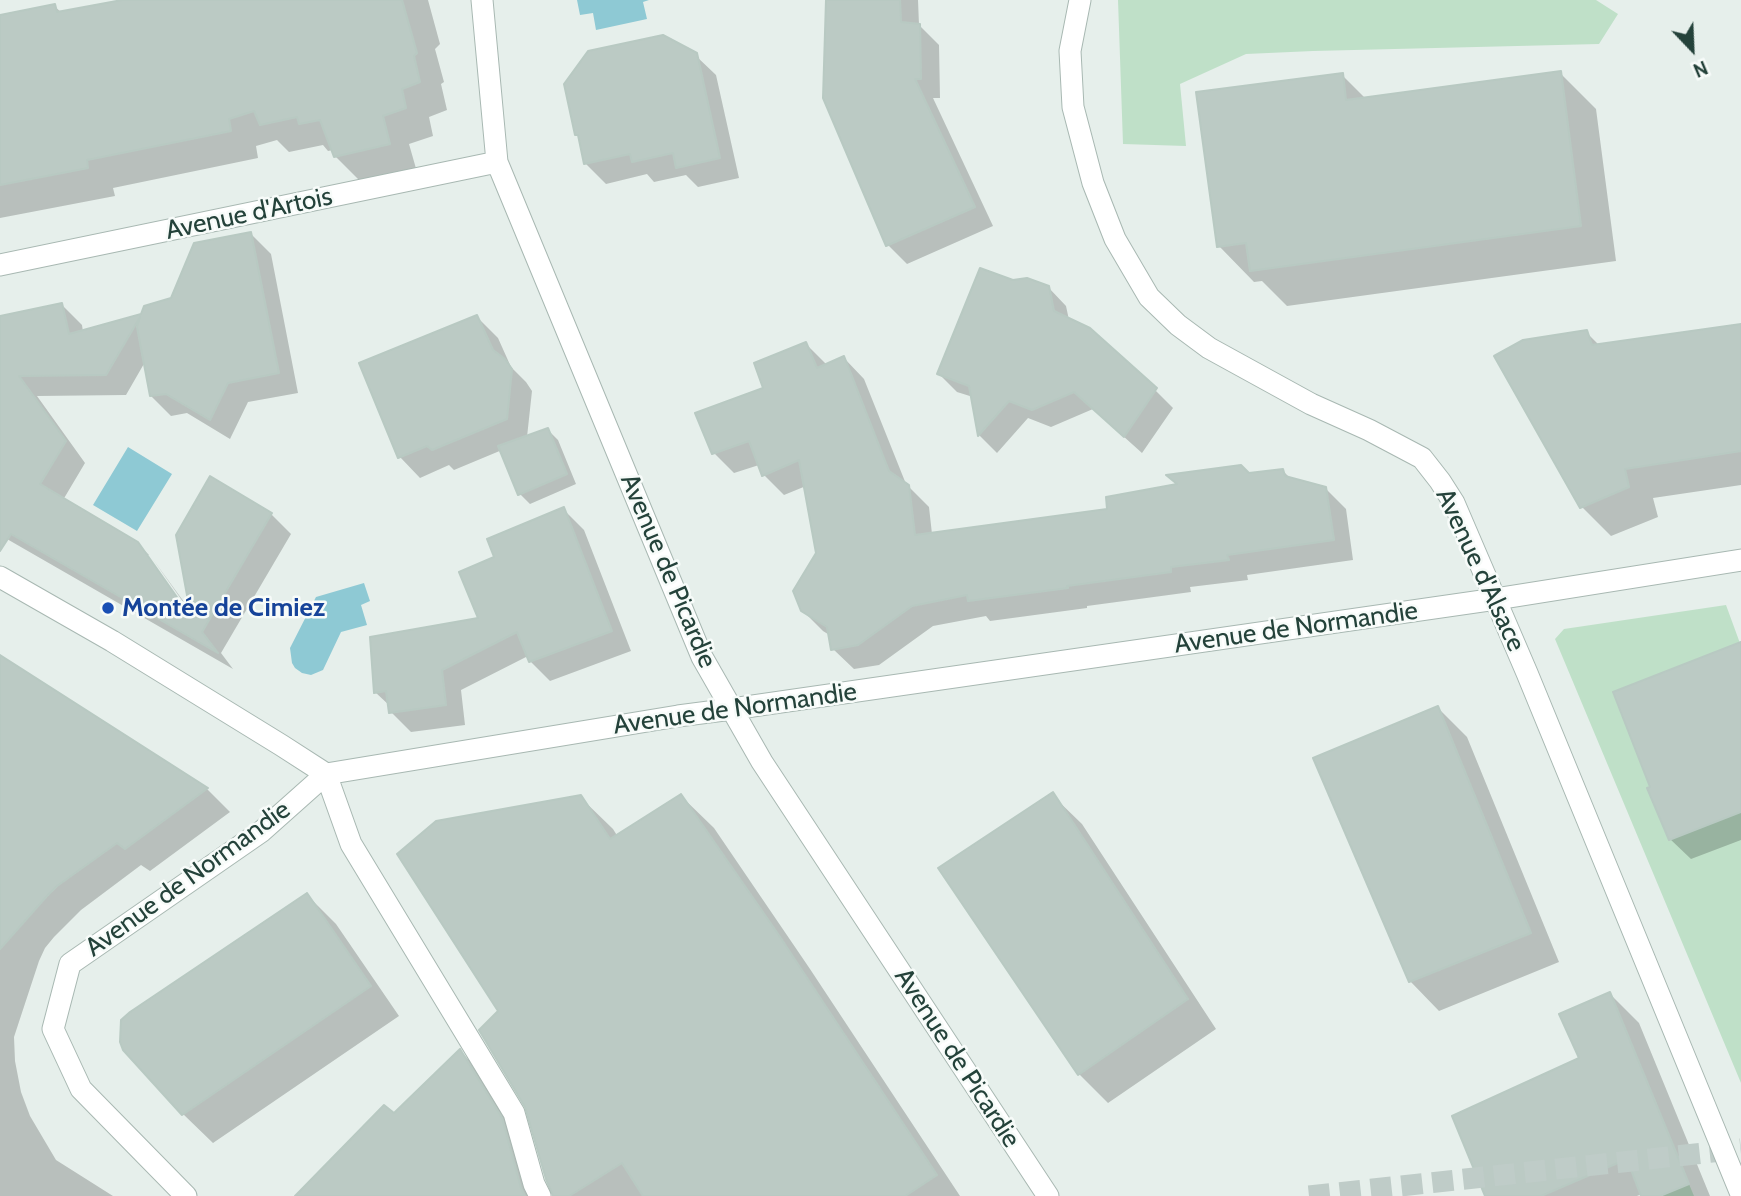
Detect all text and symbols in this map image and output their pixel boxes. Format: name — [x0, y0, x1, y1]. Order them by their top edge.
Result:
north arrow — [1657, 14, 1727, 84]
text: N — [1690, 56, 1711, 82]
street label: Avenue d'Artois — [163, 181, 335, 247]
street label: Avenue de Picardie — [613, 469, 723, 673]
street label: Avenue d'Alsace — [1429, 484, 1531, 656]
place label: Montée de Cimiez — [122, 592, 325, 624]
street label: Avenue de Normandie — [1172, 595, 1420, 661]
marker: Montée de Cimiez — [100, 600, 116, 616]
street label: Avenue de Normandie — [611, 676, 859, 742]
street label: Avenue de Normandie — [80, 794, 296, 964]
street label: Avenue de Picardie — [887, 962, 1027, 1154]

